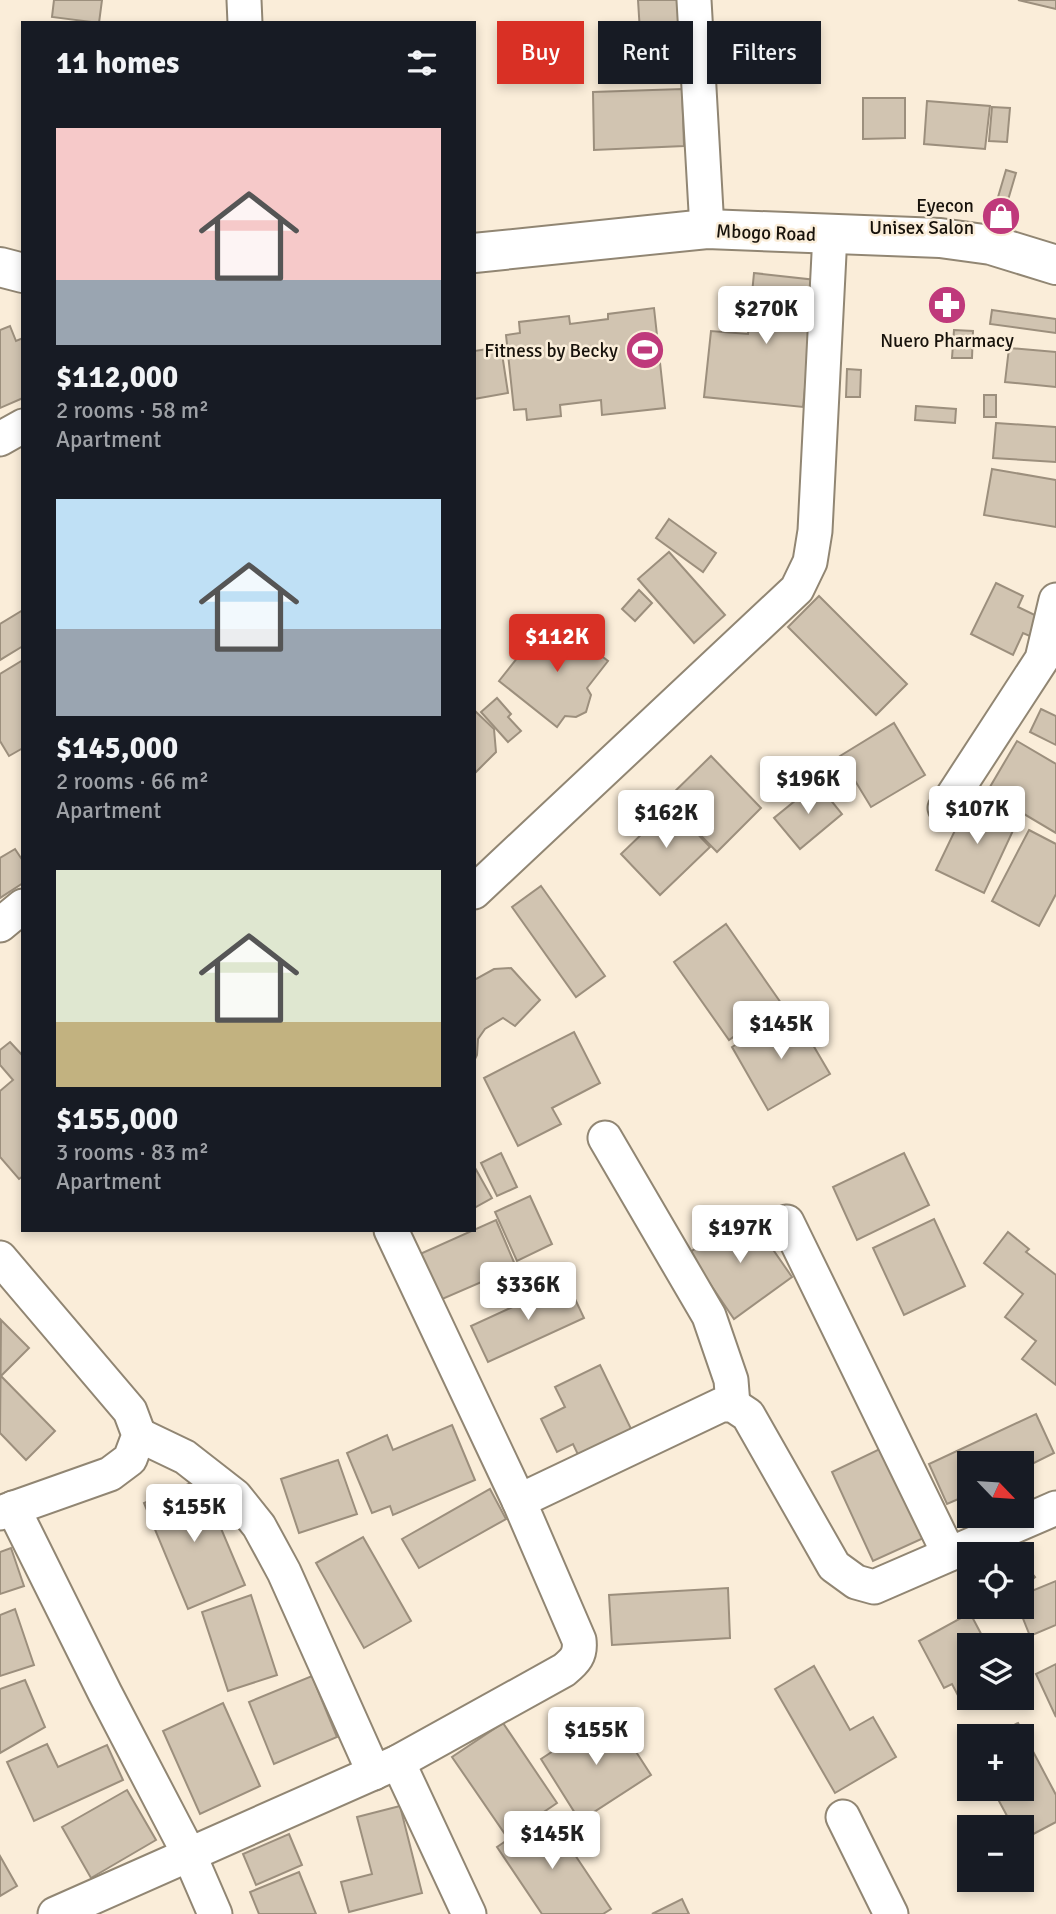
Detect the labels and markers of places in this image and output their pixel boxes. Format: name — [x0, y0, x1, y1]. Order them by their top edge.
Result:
place label: Eyecon Unisex Salon — [869, 194, 974, 240]
shop icon: Eyecon Unisex Salon — [980, 195, 1022, 237]
pharmacy icon: Nuero Pharmacy — [926, 284, 968, 326]
pin: $270K — [717, 286, 815, 346]
sports icon: Fitness by Becky — [624, 329, 666, 371]
place label: Nuero Pharmacy — [880, 329, 1014, 353]
place label: Fitness by Becky — [484, 339, 618, 363]
pin: $112K — [508, 614, 606, 674]
pin: $196K — [759, 756, 857, 816]
pin: $107K — [928, 786, 1026, 846]
pin: $162K — [617, 790, 715, 850]
pin: $145K — [732, 1002, 830, 1061]
pin: $197K — [691, 1206, 789, 1265]
pin: $336K — [479, 1262, 577, 1322]
pin: $155K — [145, 1484, 243, 1544]
pin: $155K — [547, 1708, 645, 1767]
pin: $145K — [503, 1812, 601, 1871]

